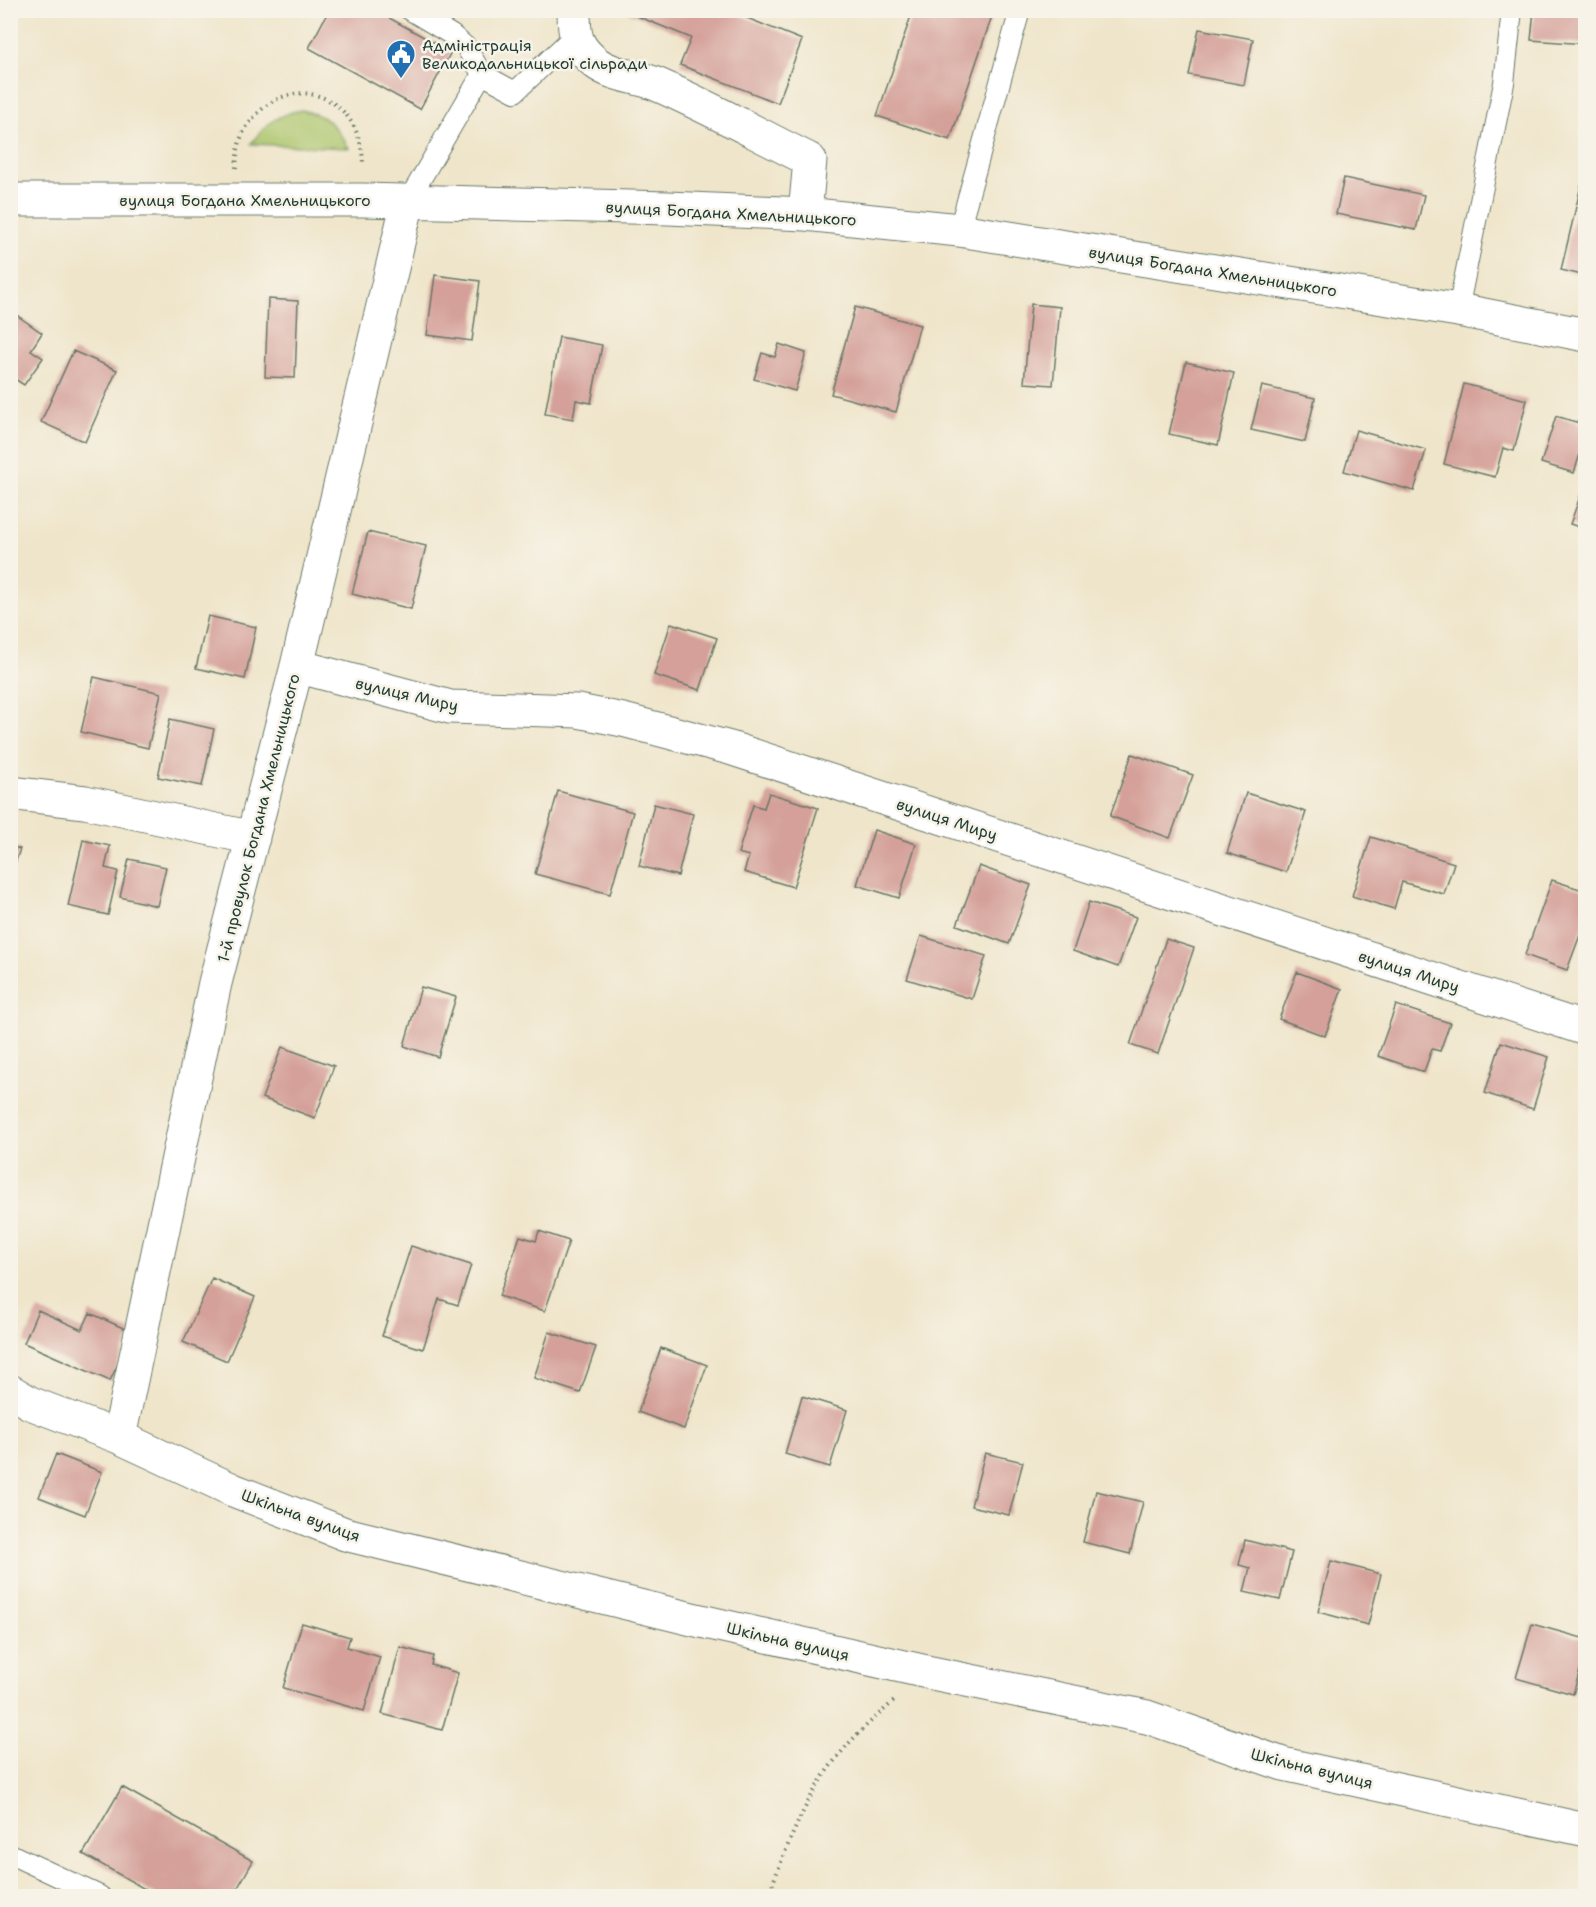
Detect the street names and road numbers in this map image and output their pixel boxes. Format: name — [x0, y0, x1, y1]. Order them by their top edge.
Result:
street label: вулиця Богдана Хмельницького — [119, 190, 371, 211]
street label: вулиця Богдана Хмельницького — [605, 196, 857, 231]
street label: вулиця Богдана Хмельницького — [1087, 241, 1339, 302]
street label: 1-й провулок Богдана Хмельницького — [212, 672, 305, 965]
street label: вулиця Миру — [353, 672, 461, 717]
street label: вулиця Миру — [894, 793, 1000, 846]
street label: вулиця Миру — [1356, 945, 1462, 998]
street label: Шкільна вулиця — [238, 1484, 363, 1547]
street label: Шкільна вулиця — [724, 1617, 851, 1666]
street label: Шкільна вулиця — [1249, 1743, 1375, 1794]

